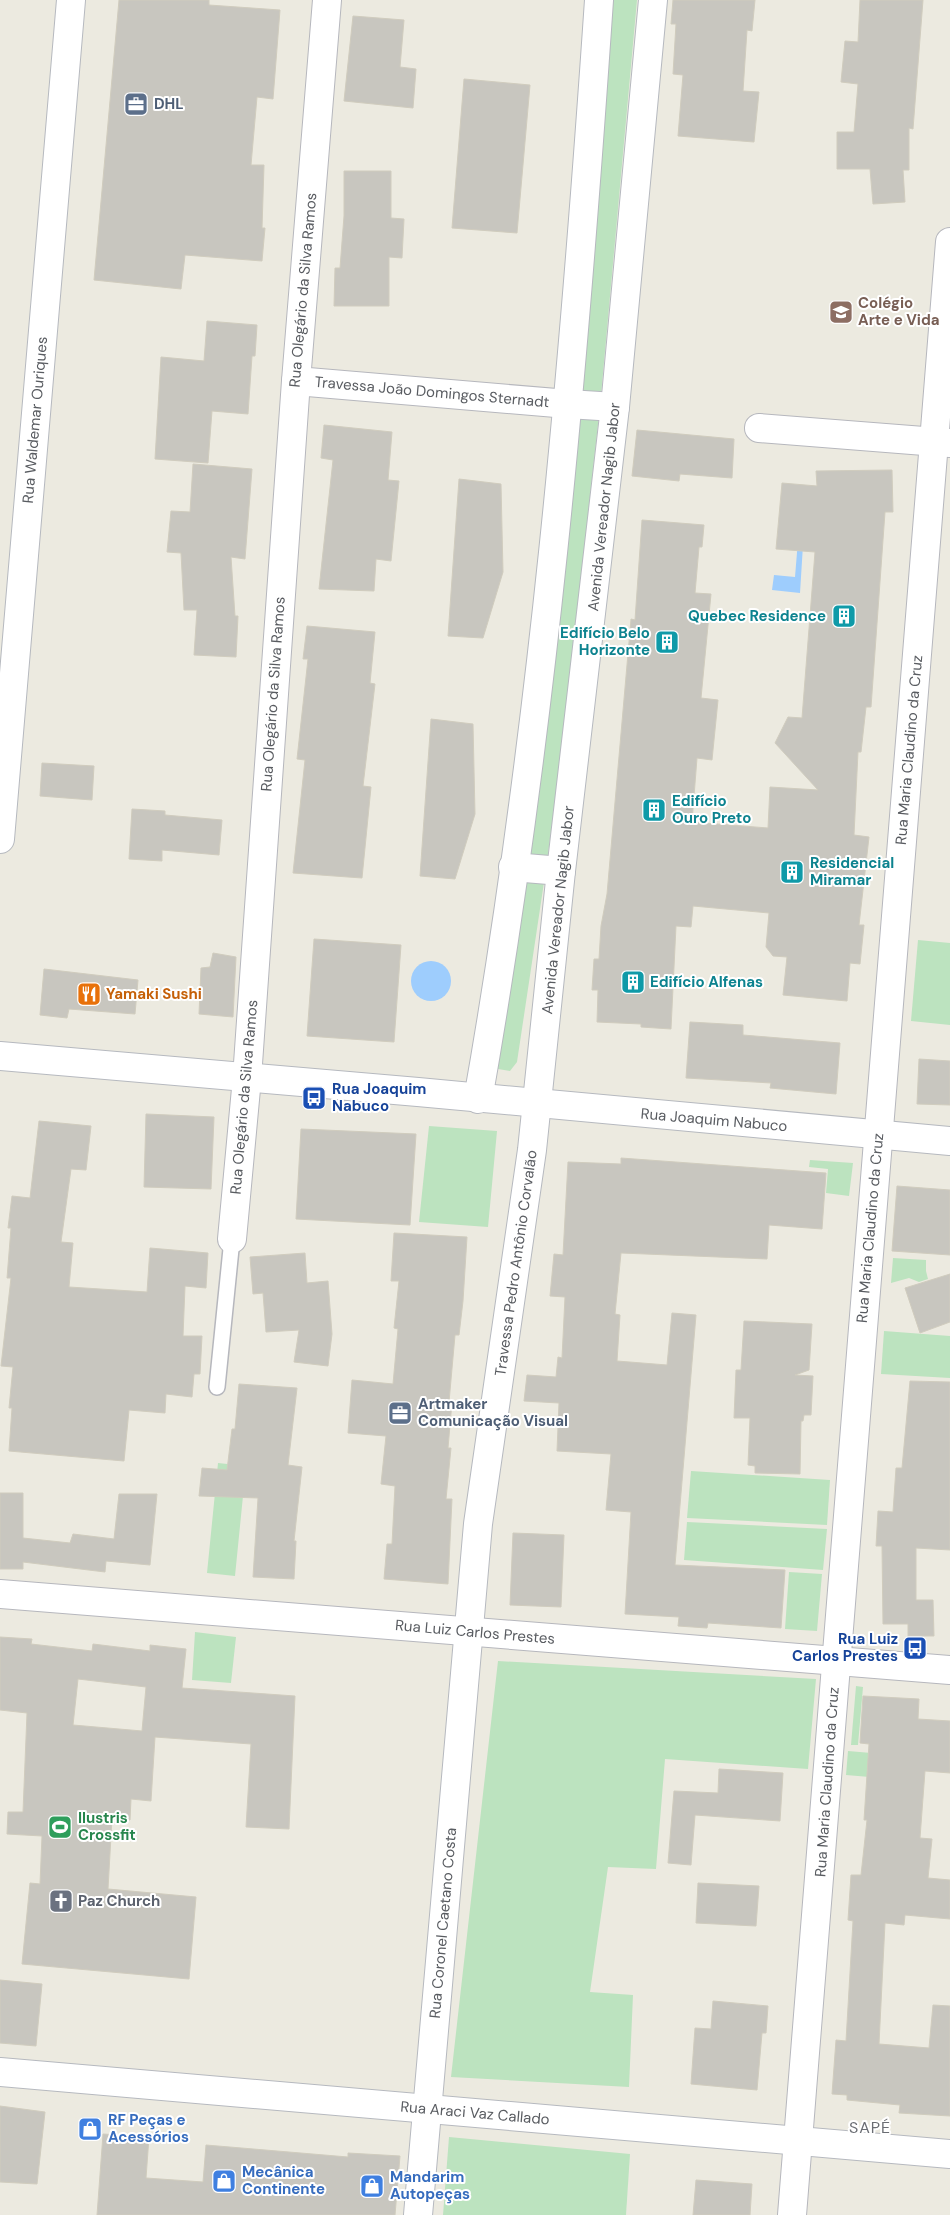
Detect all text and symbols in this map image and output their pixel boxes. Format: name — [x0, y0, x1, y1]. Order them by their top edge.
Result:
office icon: DHL — [123, 91, 149, 117]
place label: DHL — [154, 94, 184, 114]
street label: Rua Olegário da Silva Ramos — [285, 192, 321, 388]
place label: Colégio Arte e Vida — [858, 293, 940, 330]
school or university icon: Colégio Arte e Vida — [828, 299, 854, 325]
street label: Rua Waldemar Ouriques — [18, 336, 52, 504]
street label: Travessa João Domingos Sternadt — [314, 372, 550, 412]
street label: Avenida Vereador Nagib Jabor — [583, 401, 625, 612]
street label: Rua Olegário da Silva Ramos — [256, 596, 290, 792]
building icon: Quebec Residence — [831, 603, 857, 629]
place label: Quebec Residence — [688, 606, 826, 626]
place label: Edifício Belo Horizonte — [560, 623, 650, 660]
building icon: Edifício Belo Horizonte — [654, 629, 680, 655]
street label: Rua Maria Claudino da Cruz — [891, 654, 927, 846]
place label: Edifício Ouro Preto — [672, 791, 751, 828]
building icon: Edifício Ouro Preto — [641, 797, 667, 823]
street label: Avenida Vereador Nagib Jabor — [537, 804, 579, 1015]
place label: Residencial Miramar — [810, 853, 894, 890]
building icon: Residencial Miramar — [779, 859, 805, 885]
building icon: Edifício Alfenas — [620, 969, 646, 995]
place label: Edifício Alfenas — [650, 972, 763, 992]
restaurant icon: Yamaki Sushi — [76, 981, 102, 1007]
place label: Yamaki Sushi — [106, 984, 202, 1004]
street label: Rua Olegário da Silva Ramos — [226, 999, 262, 1195]
place label: Rua Joaquim Nabuco — [332, 1079, 426, 1116]
bus stop icon: Rua Joaquim Nabuco — [301, 1085, 327, 1111]
street label: Rua Joaquim Nabuco — [640, 1104, 788, 1136]
street label: Rua Maria Claudino da Cruz — [852, 1132, 888, 1324]
street label: Travessa Pedro Antônio Corvalão — [490, 1149, 542, 1377]
place label: Artmaker Comunicação Visual — [418, 1394, 568, 1431]
office icon: Artmaker Comunicação Visual — [387, 1400, 413, 1426]
street label: Rua Luiz Carlos Prestes — [394, 1615, 556, 1649]
place label: Rua Luiz Carlos Prestes — [792, 1629, 898, 1666]
bus stop icon: Rua Luiz Carlos Prestes — [902, 1635, 928, 1661]
street label: Rua Maria Claudino da Cruz — [810, 1686, 844, 1878]
place label: Ilustris Crossfit — [78, 1808, 136, 1845]
sports icon: Ilustris Crossfit — [47, 1814, 73, 1840]
street label: Rua Coronel Caetano Costa — [425, 1827, 461, 2019]
church icon: Paz Church — [48, 1888, 74, 1914]
place label: Paz Church — [78, 1891, 160, 1911]
street label: Rua Araci Vaz Callado — [400, 2097, 551, 2129]
place label: RF Peças e Acessórios — [108, 2110, 189, 2147]
shop icon: RF Peças e Acessórios — [77, 2116, 103, 2142]
district label: SAPÉ — [849, 2117, 891, 2138]
place label: Mecânica Continente — [242, 2162, 325, 2199]
place label: Mandarim Autopeças — [390, 2167, 470, 2204]
shop icon: Mecânica Continente — [211, 2168, 237, 2194]
shop icon: Mandarim Autopeças — [359, 2173, 385, 2199]

